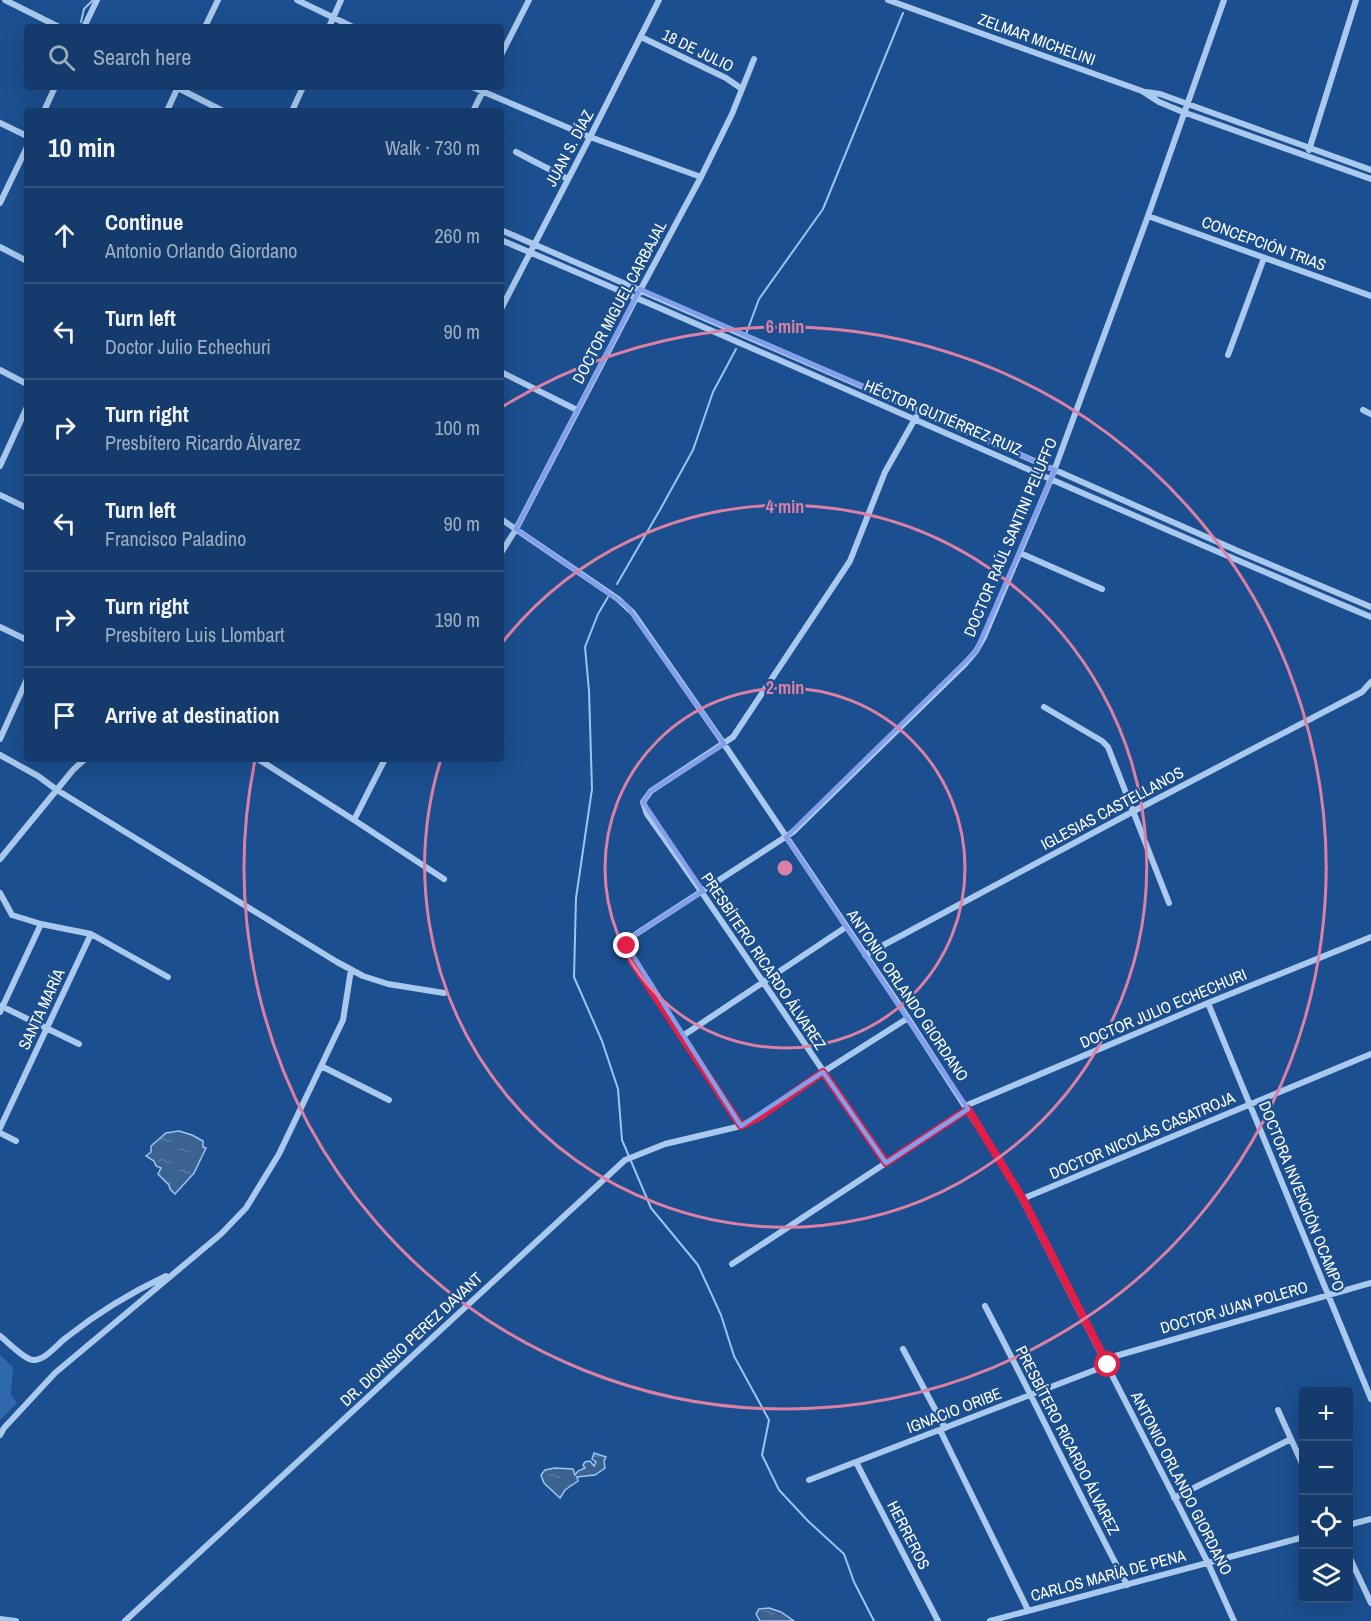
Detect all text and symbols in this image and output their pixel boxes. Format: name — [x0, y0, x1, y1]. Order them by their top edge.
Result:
street label: ZELMAR MICHELINI — [975, 8, 1099, 70]
street label: 18 DE JULIO — [658, 23, 738, 77]
search box — [24, 24, 504, 90]
icon: search — [45, 41, 78, 74]
text: Search here — [93, 42, 191, 72]
street label: JUAN S. DÍAZ — [540, 106, 598, 190]
text: 10 min — [48, 130, 116, 165]
text: Walk · 730 m — [385, 134, 480, 161]
text: Continue — [105, 207, 183, 237]
street label: CONCEPCIÓN TRIAS — [1199, 210, 1330, 276]
street label: DOCTOR MIGUEL CARBAJAL — [567, 216, 672, 387]
icon: ahead — [48, 219, 81, 252]
text: 260 m — [434, 222, 480, 249]
text: Antonio Orlando Giordano — [105, 237, 297, 264]
text: Turn left — [105, 303, 176, 333]
text: 6 min — [766, 314, 804, 339]
icon: left — [48, 315, 81, 348]
text: 90 m — [444, 318, 480, 345]
text: Doctor Julio Echechuri — [105, 333, 271, 360]
street label: HÉCTOR GUTIÉRREZ RUIZ — [861, 374, 1025, 460]
text: Turn right — [105, 399, 189, 429]
icon: right — [48, 411, 81, 444]
text: 100 m — [434, 414, 480, 441]
text: Presbítero Ricardo Álvarez — [105, 429, 301, 456]
street label: DOCTOR RAÚL SANTINI PELUFFO — [958, 434, 1062, 640]
text: 4 min — [766, 494, 804, 519]
text: Turn left — [105, 495, 176, 525]
icon: left — [48, 507, 81, 540]
text: 90 m — [444, 510, 480, 537]
text: Francisco Paladino — [105, 525, 246, 552]
text: Turn right — [105, 591, 189, 621]
icon: right — [48, 603, 81, 636]
text: 190 m — [434, 606, 480, 633]
text: Presbítero Luis Llombart — [105, 621, 285, 648]
text: 2 min — [766, 675, 804, 700]
icon: arrive — [48, 699, 81, 732]
text: Arrive at destination — [105, 700, 279, 730]
street label: IGLESIAS CASTELLANOS — [1037, 761, 1188, 855]
centre of rings — [775, 858, 795, 878]
street label: PRESBÍTERO RICARDO ÁLVAREZ — [696, 868, 832, 1054]
street label: ANTONIO ORLANDO GIORDANO — [842, 904, 974, 1085]
route end — [613, 932, 639, 958]
street label: DOCTOR JULIO ECHECHURI — [1076, 963, 1250, 1053]
street label: SANTA MARÍA — [13, 965, 70, 1053]
street label: DOCTOR NICOLÁS CASATROJA — [1046, 1086, 1238, 1184]
street label: DOCTORA INVENCIÓN OCAMPO — [1254, 1098, 1350, 1294]
street label: DR. DIONISIO PEREZ DAVANT — [335, 1267, 487, 1411]
street label: DOCTOR JUAN POLERO — [1157, 1275, 1311, 1339]
street label: PRESBÍTERO RICARDO ÁLVAREZ — [1011, 1342, 1125, 1538]
route start — [1094, 1351, 1120, 1377]
street label: IGNACIO ORIBE — [903, 1382, 1005, 1438]
street label: ANTONIO ORLANDO GIORDANO — [1126, 1387, 1238, 1579]
map controls — [1299, 1387, 1353, 1603]
button: + — [1299, 1387, 1353, 1441]
button: − — [1299, 1441, 1353, 1495]
button: locate — [1299, 1495, 1353, 1549]
street label: HERREROS — [882, 1497, 936, 1573]
street label: CARLOS MARÍA DE PENA — [1028, 1544, 1188, 1606]
button: layers — [1299, 1549, 1353, 1603]

